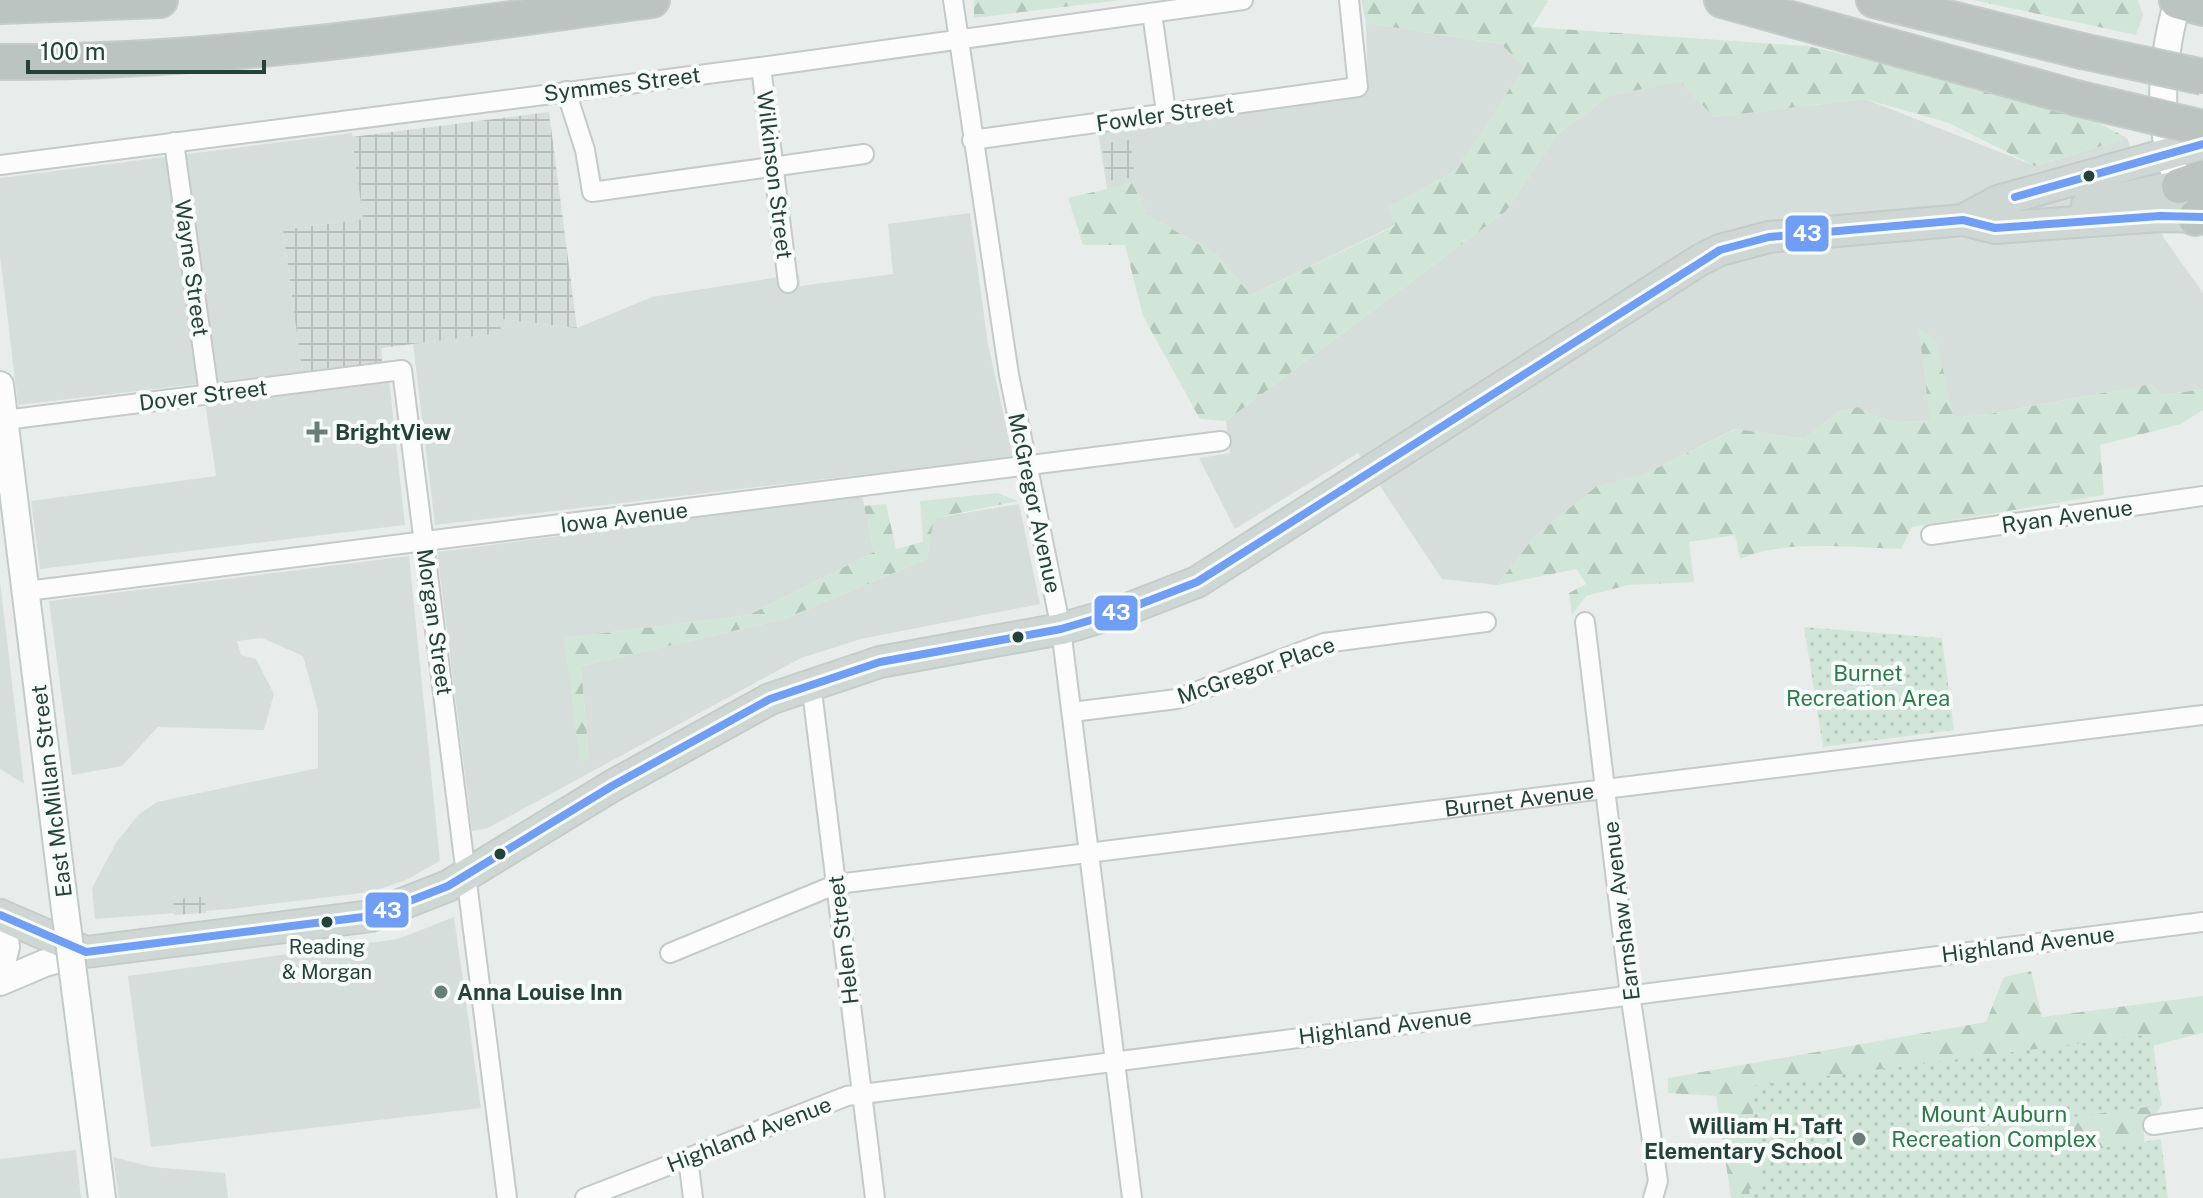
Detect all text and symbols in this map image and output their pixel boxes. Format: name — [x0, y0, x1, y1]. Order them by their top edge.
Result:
scale bar — [28, 24, 264, 74]
text: 100 m — [40, 37, 106, 65]
street label: Symmes Street — [542, 61, 702, 107]
street label: Wilkinson Street — [752, 89, 798, 261]
street label: Fowler Street — [1094, 91, 1236, 137]
unlabelled marker — [2081, 168, 2097, 184]
street label: Wayne Street — [170, 198, 214, 338]
line badge: 43 — [1784, 214, 1830, 253]
text: 43 — [1792, 220, 1822, 246]
street label: Dover Street — [137, 374, 269, 416]
street label: McGregor Avenue — [1003, 411, 1067, 595]
place label: BrightView — [335, 419, 452, 445]
marker: BrightView — [306, 421, 328, 443]
street label: Ryan Avenue — [2000, 494, 2134, 538]
street label: Iowa Avenue — [559, 496, 689, 538]
street label: Morgan Street — [412, 547, 458, 697]
line badge: 43 — [1093, 594, 1139, 632]
text: 43 — [1101, 599, 1131, 625]
unlabelled marker — [1010, 629, 1026, 645]
street label: McGregor Place — [1174, 631, 1338, 709]
park label: Burnet Recreation Area — [1786, 660, 1950, 711]
street label: East McMillan Street — [25, 683, 77, 899]
street label: Burnet Avenue — [1443, 777, 1595, 822]
street label: Earnshaw Avenue — [1597, 820, 1645, 1002]
unlabelled marker — [492, 846, 508, 862]
street label: Helen Street — [822, 874, 864, 1006]
line badge: 43 — [364, 891, 410, 929]
text: 43 — [372, 897, 402, 923]
marker: Reading & Morgan — [319, 914, 335, 930]
street label: Highland Avenue — [1940, 920, 2116, 968]
place label: Reading & Morgan — [282, 935, 372, 984]
place label: Anna Louise Inn — [457, 979, 623, 1005]
marker: Anna Louise Inn — [432, 983, 450, 1001]
street label: Highland Avenue — [1297, 1002, 1473, 1050]
street label: Highland Avenue — [663, 1091, 835, 1177]
park label: Mount Auburn Recreation Complex — [1891, 1101, 2097, 1152]
place label: William H. Taft Elementary School — [1644, 1113, 1843, 1164]
marker: William H. Taft Elementary School — [1850, 1130, 1868, 1148]

